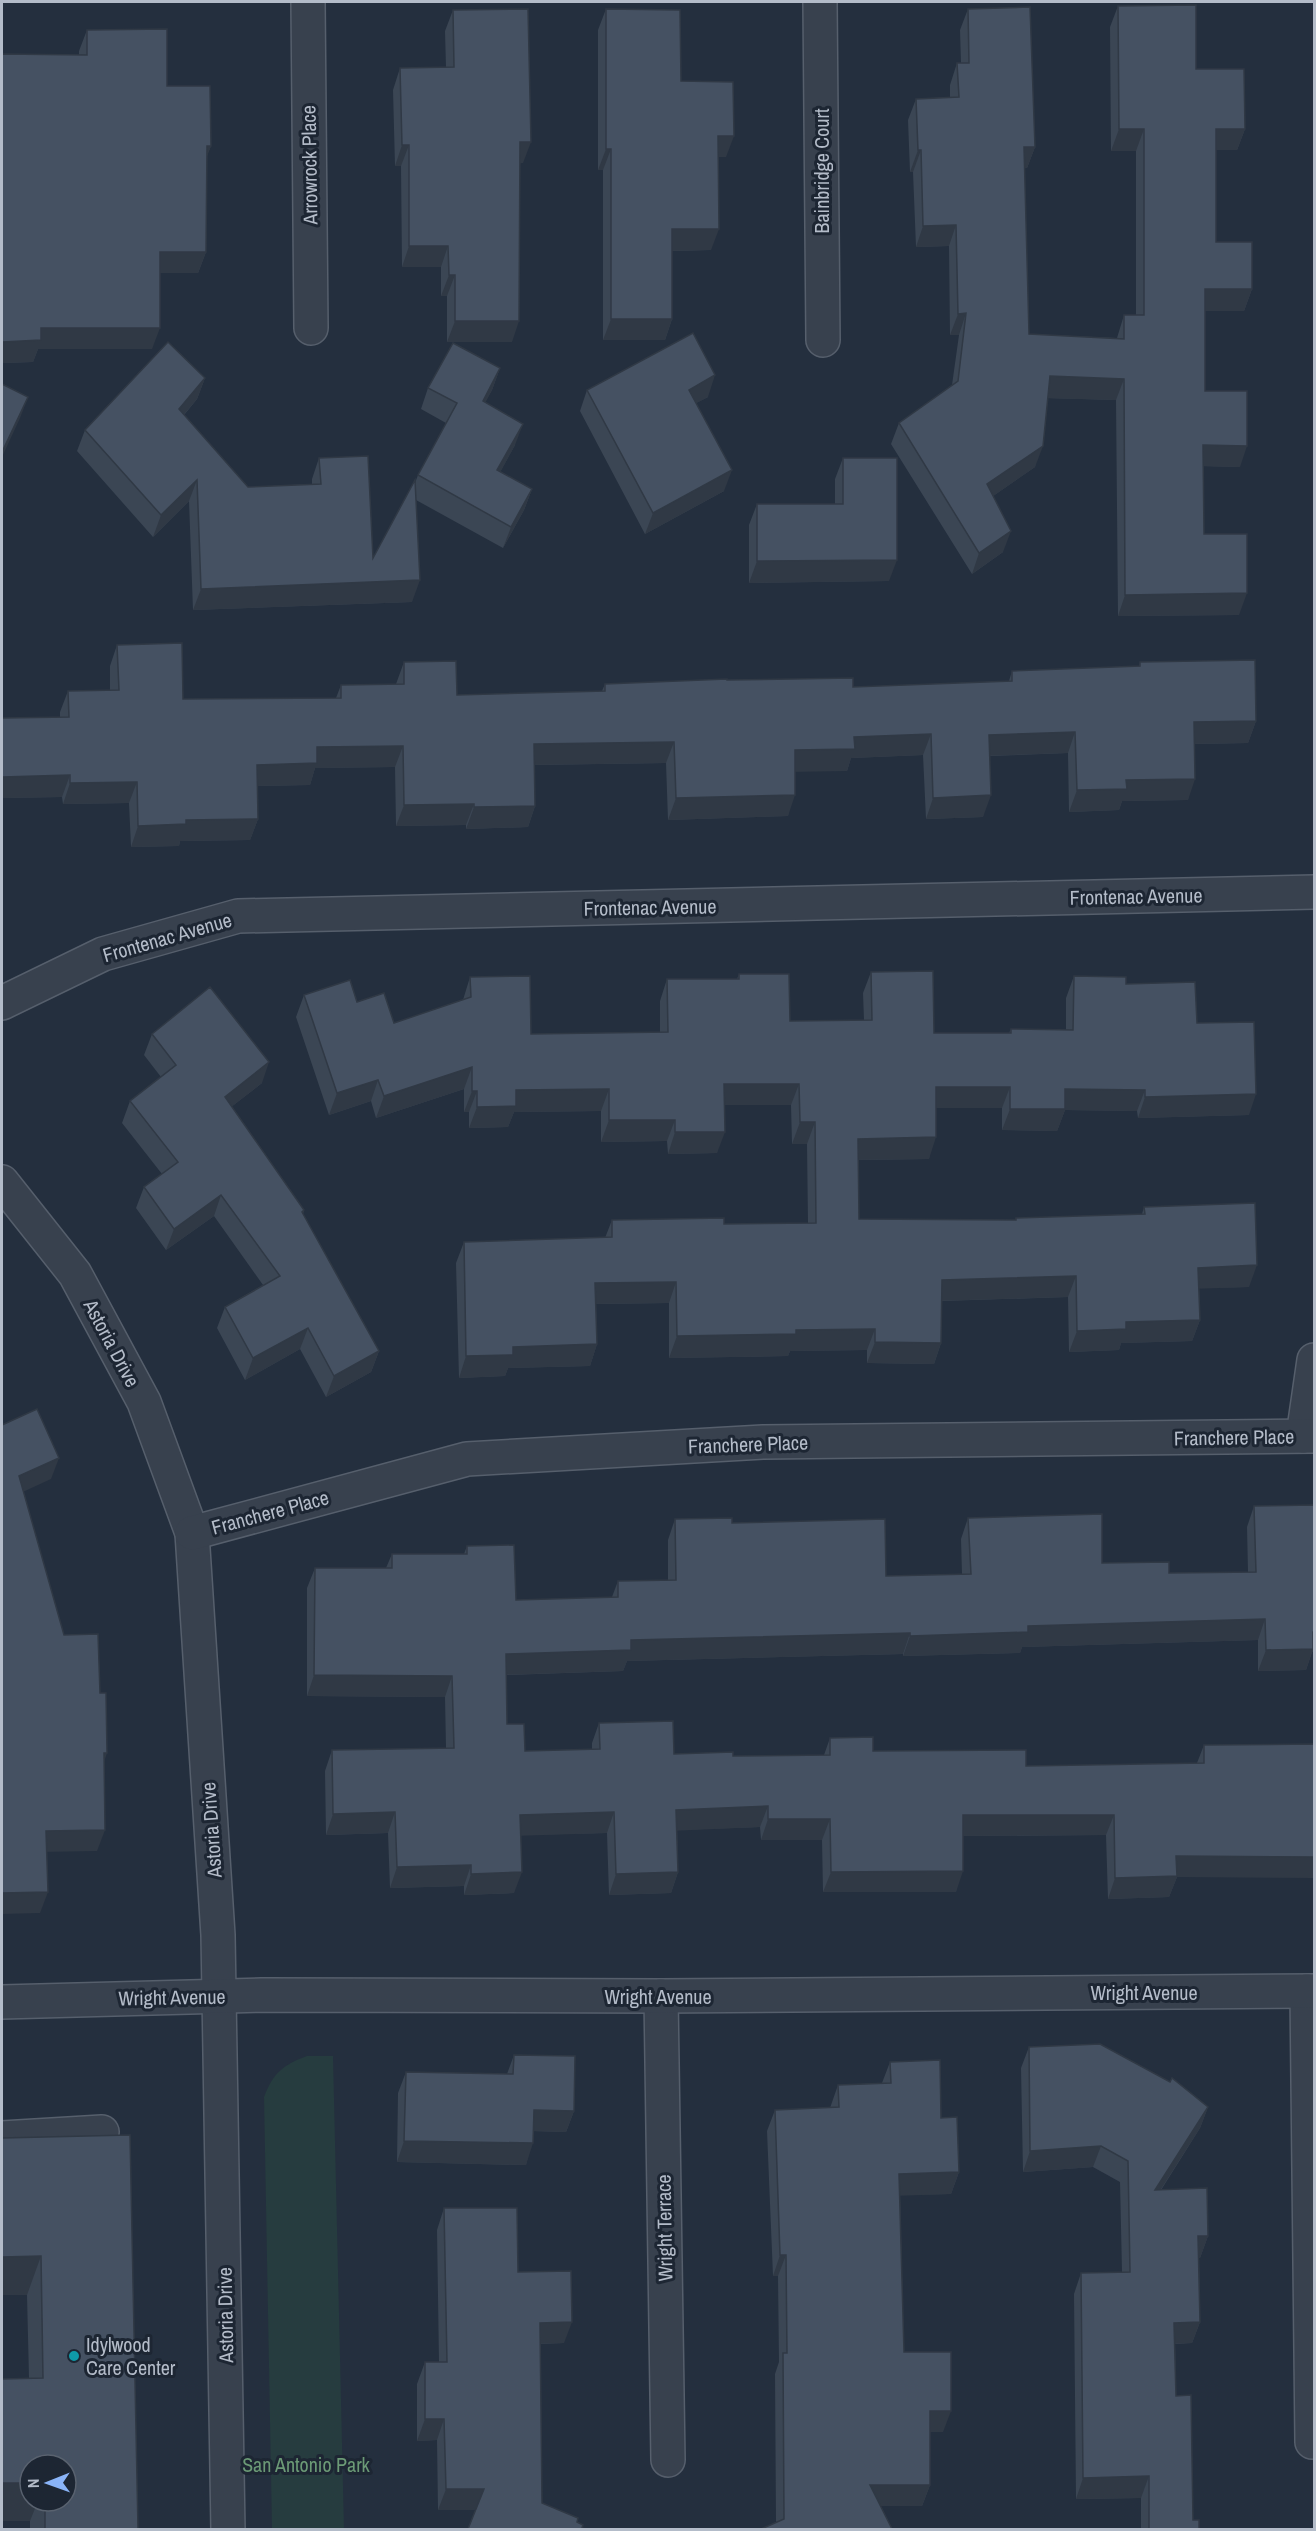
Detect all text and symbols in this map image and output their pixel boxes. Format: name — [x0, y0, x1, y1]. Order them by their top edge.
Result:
street label: Arrowrock Place — [294, 105, 324, 226]
street label: Bainbridge Court — [808, 108, 835, 233]
street label: Frontenac Avenue — [1069, 881, 1203, 911]
street label: Frontenac Avenue — [583, 892, 717, 922]
street label: Frontenac Avenue — [99, 906, 235, 968]
street label: Astoria Drive — [77, 1294, 146, 1392]
street label: Franchere Place — [1174, 1422, 1294, 1452]
street label: Franchere Place — [687, 1428, 809, 1460]
street label: Franchere Place — [208, 1483, 332, 1541]
street label: Astoria Drive — [194, 1781, 228, 1880]
street label: Wright Avenue — [1090, 1979, 1198, 2006]
street label: Wright Avenue — [118, 1983, 226, 2011]
street label: Wright Avenue — [604, 1983, 712, 2010]
street label: Wright Terrace — [650, 2174, 678, 2282]
street label: Astoria Drive — [211, 2267, 239, 2364]
place label: Idylwood Care Center — [86, 2331, 176, 2381]
marker: Idylwood Care Center — [67, 2349, 81, 2363]
park label: San Antonio Park — [242, 2451, 371, 2478]
north arrow — [18, 2453, 78, 2513]
text: N — [22, 2478, 44, 2488]

